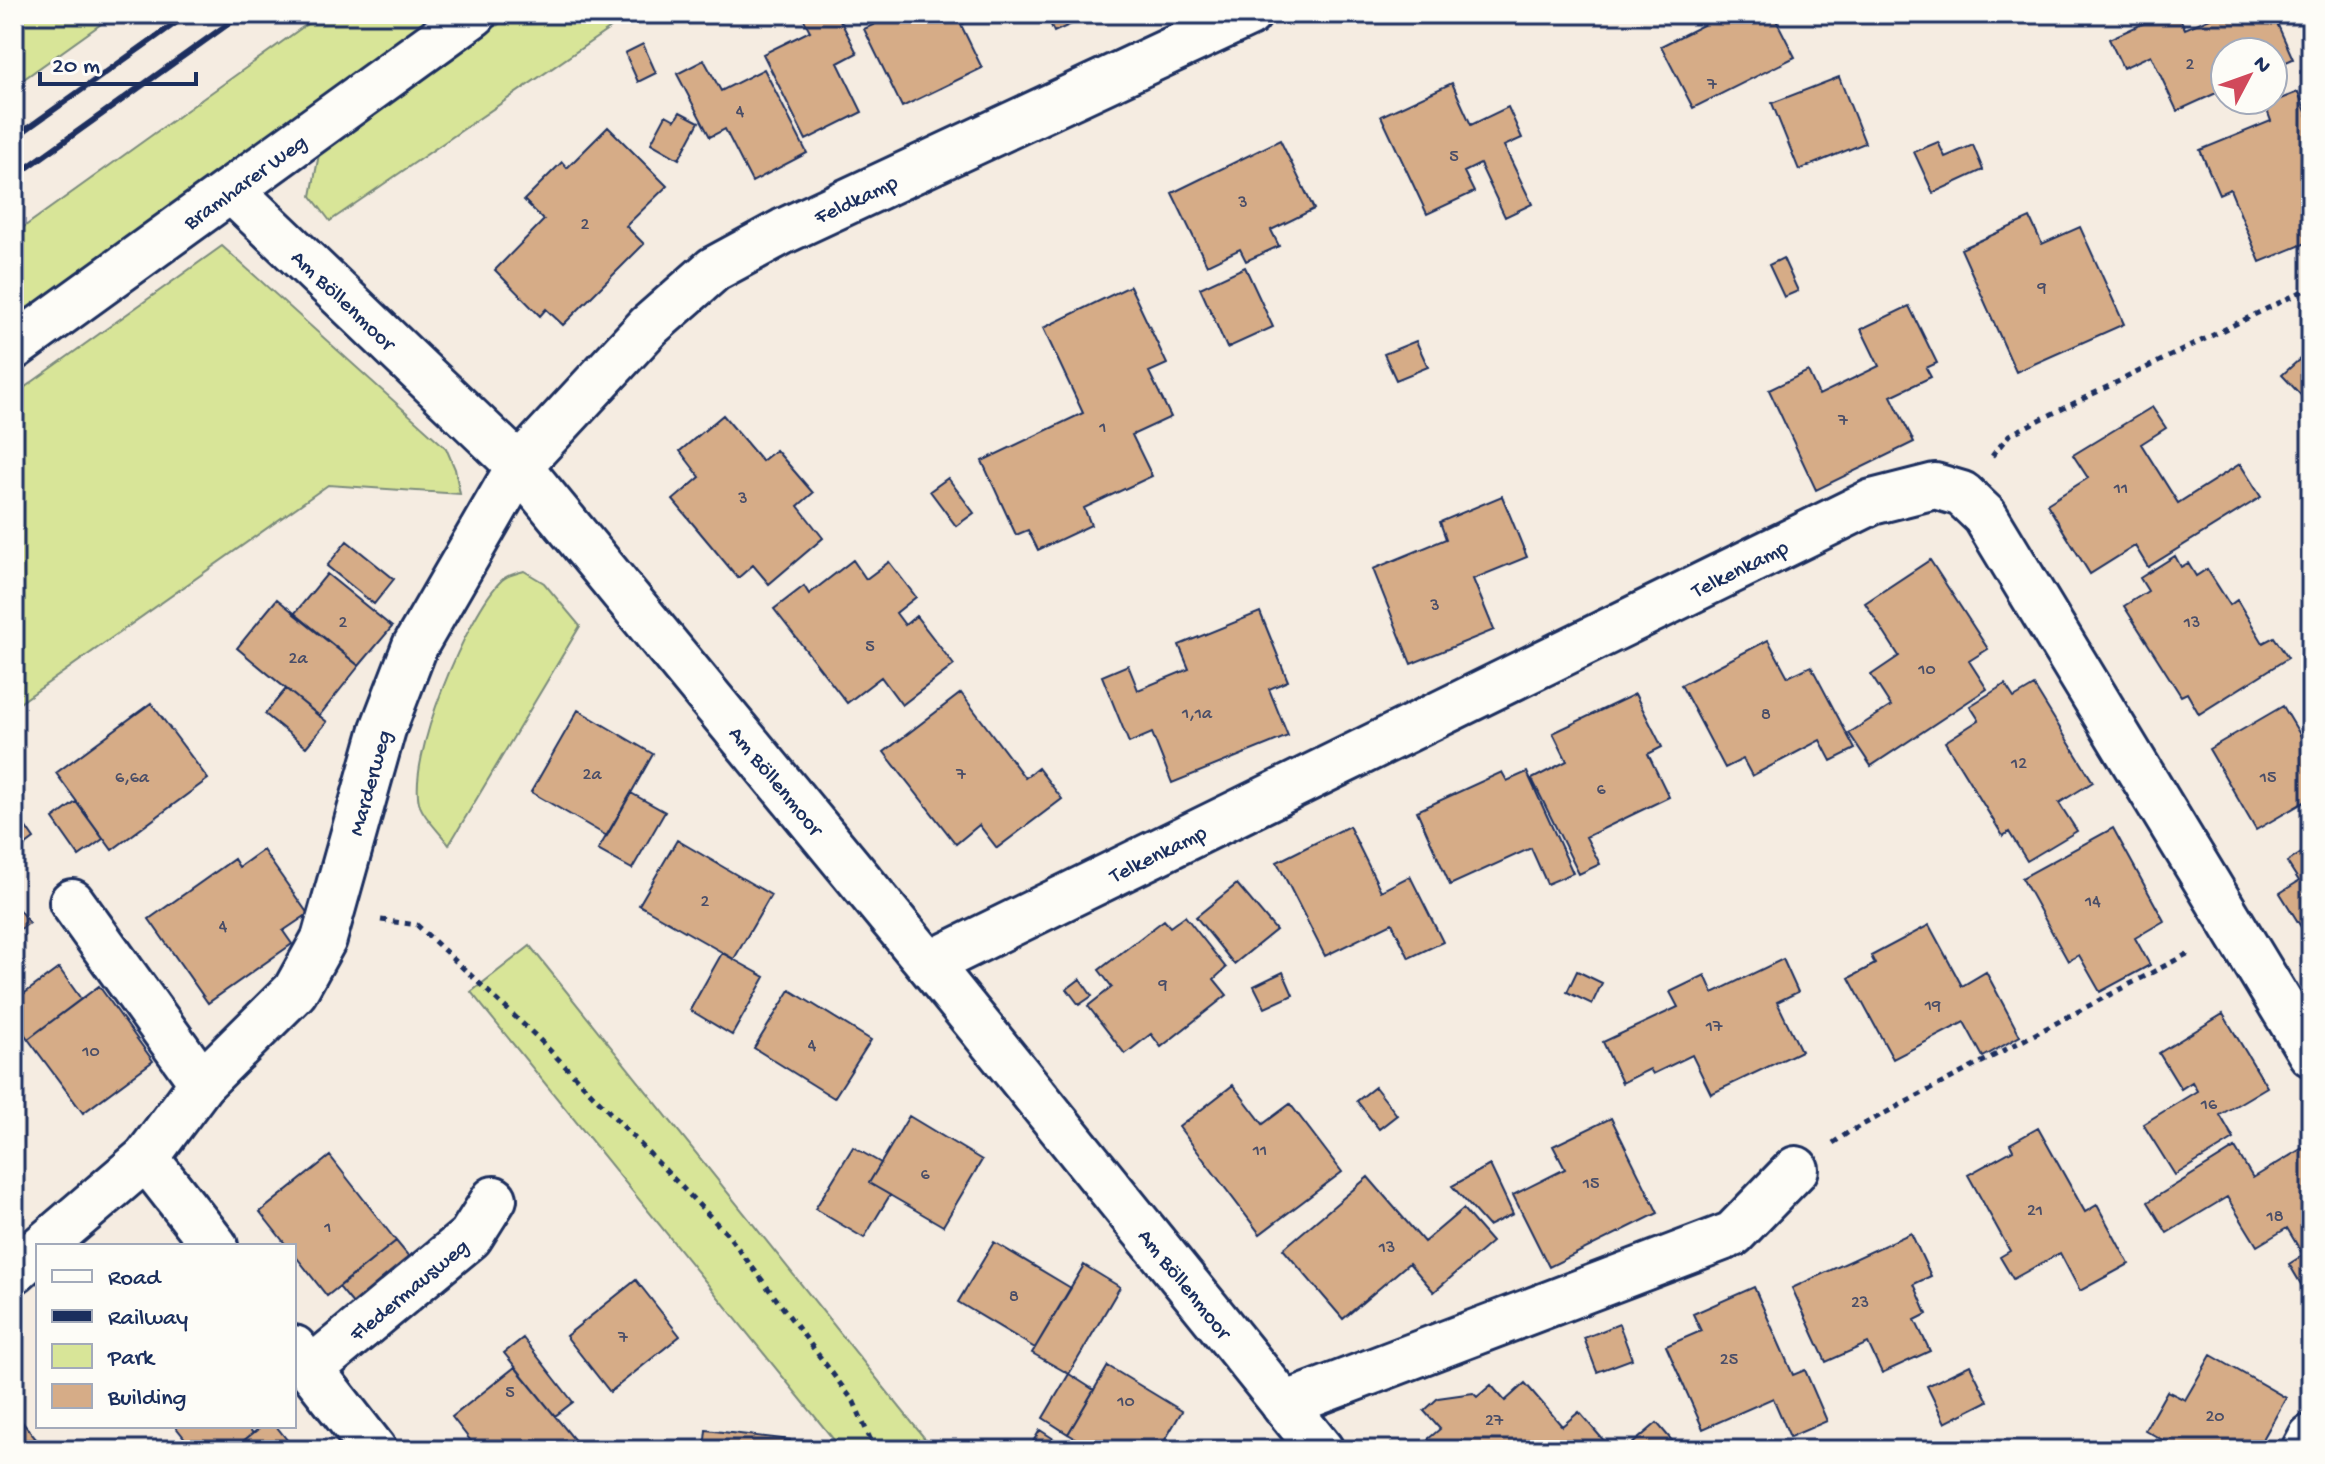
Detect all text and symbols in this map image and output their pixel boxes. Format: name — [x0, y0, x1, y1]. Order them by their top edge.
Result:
scale bar — [40, 36, 196, 86]
north arrow — [2209, 36, 2289, 116]
text: N — [2247, 52, 2276, 79]
text: 20 m — [52, 53, 100, 82]
house number: 2 — [2186, 55, 2195, 76]
house number: 7 — [1706, 75, 1717, 96]
house number: 4 — [736, 102, 745, 123]
street label: Bramharer Weg — [179, 130, 313, 238]
house number: 5 — [1449, 147, 1459, 168]
street label: Feldkamp — [810, 171, 903, 232]
house number: 3 — [1237, 193, 1248, 214]
house number: 2 — [581, 215, 590, 236]
street label: Am Böllenmoor — [284, 246, 401, 359]
house number: 9 — [2036, 278, 2047, 299]
house number: 7 — [1837, 411, 1848, 432]
house number: 1 — [1098, 418, 1107, 439]
house number: 11 — [2113, 479, 2128, 500]
house number: 3 — [737, 489, 748, 510]
street label: Telkenkamp — [1686, 536, 1794, 606]
house number: 3 — [1429, 596, 1440, 617]
house number: 2 — [339, 613, 348, 634]
house number: 13 — [2183, 613, 2200, 634]
house number: 5 — [865, 637, 875, 658]
house number: 2a — [289, 649, 308, 670]
house number: 10 — [1917, 660, 1936, 681]
house number: 1,1a — [1181, 704, 1213, 725]
house number: 8 — [1761, 705, 1771, 726]
street label: Am Böllenmoor — [722, 722, 828, 844]
street label: Marderweg — [345, 728, 399, 839]
house number: 12 — [2010, 754, 2027, 775]
house number: 2a — [583, 765, 602, 786]
house number: 7 — [955, 765, 966, 786]
house number: 6,6a — [115, 768, 150, 789]
house number: 15 — [2259, 768, 2276, 789]
house number: 6 — [1596, 780, 1606, 801]
street label: Telkenkamp — [1104, 821, 1212, 891]
house number: 2 — [701, 892, 710, 913]
house number: 14 — [2084, 892, 2101, 913]
house number: 4 — [219, 917, 228, 938]
house number: 9 — [1157, 975, 1168, 996]
house number: 19 — [1924, 996, 1941, 1017]
house number: 17 — [1705, 1017, 1723, 1038]
house number: 4 — [808, 1036, 817, 1057]
house number: 10 — [81, 1042, 100, 1063]
house number: 16 — [2200, 1095, 2218, 1116]
house number: 11 — [1252, 1141, 1267, 1162]
house number: 6 — [920, 1165, 930, 1186]
house number: 15 — [1582, 1174, 1599, 1195]
house number: 21 — [2027, 1201, 2043, 1222]
house number: 18 — [2265, 1207, 2284, 1228]
house number: 1 — [323, 1218, 332, 1239]
street label: Am Böllenmoor — [1131, 1225, 1237, 1347]
street label: Fledermausweg — [345, 1235, 475, 1349]
house number: 13 — [1378, 1238, 1395, 1259]
legend — [36, 1244, 296, 1428]
text: Road — [108, 1265, 162, 1294]
house number: 8 — [1009, 1287, 1019, 1308]
house number: 23 — [1851, 1293, 1869, 1314]
text: Railway — [108, 1305, 188, 1334]
house number: 7 — [617, 1328, 628, 1349]
text: Park — [107, 1345, 156, 1374]
house number: 25 — [1720, 1350, 1738, 1371]
house number: 5 — [505, 1383, 515, 1404]
text: Building — [107, 1385, 186, 1414]
house number: 10 — [1116, 1392, 1135, 1413]
house number: 20 — [2205, 1407, 2225, 1428]
house number: 27 — [1485, 1411, 1504, 1432]

